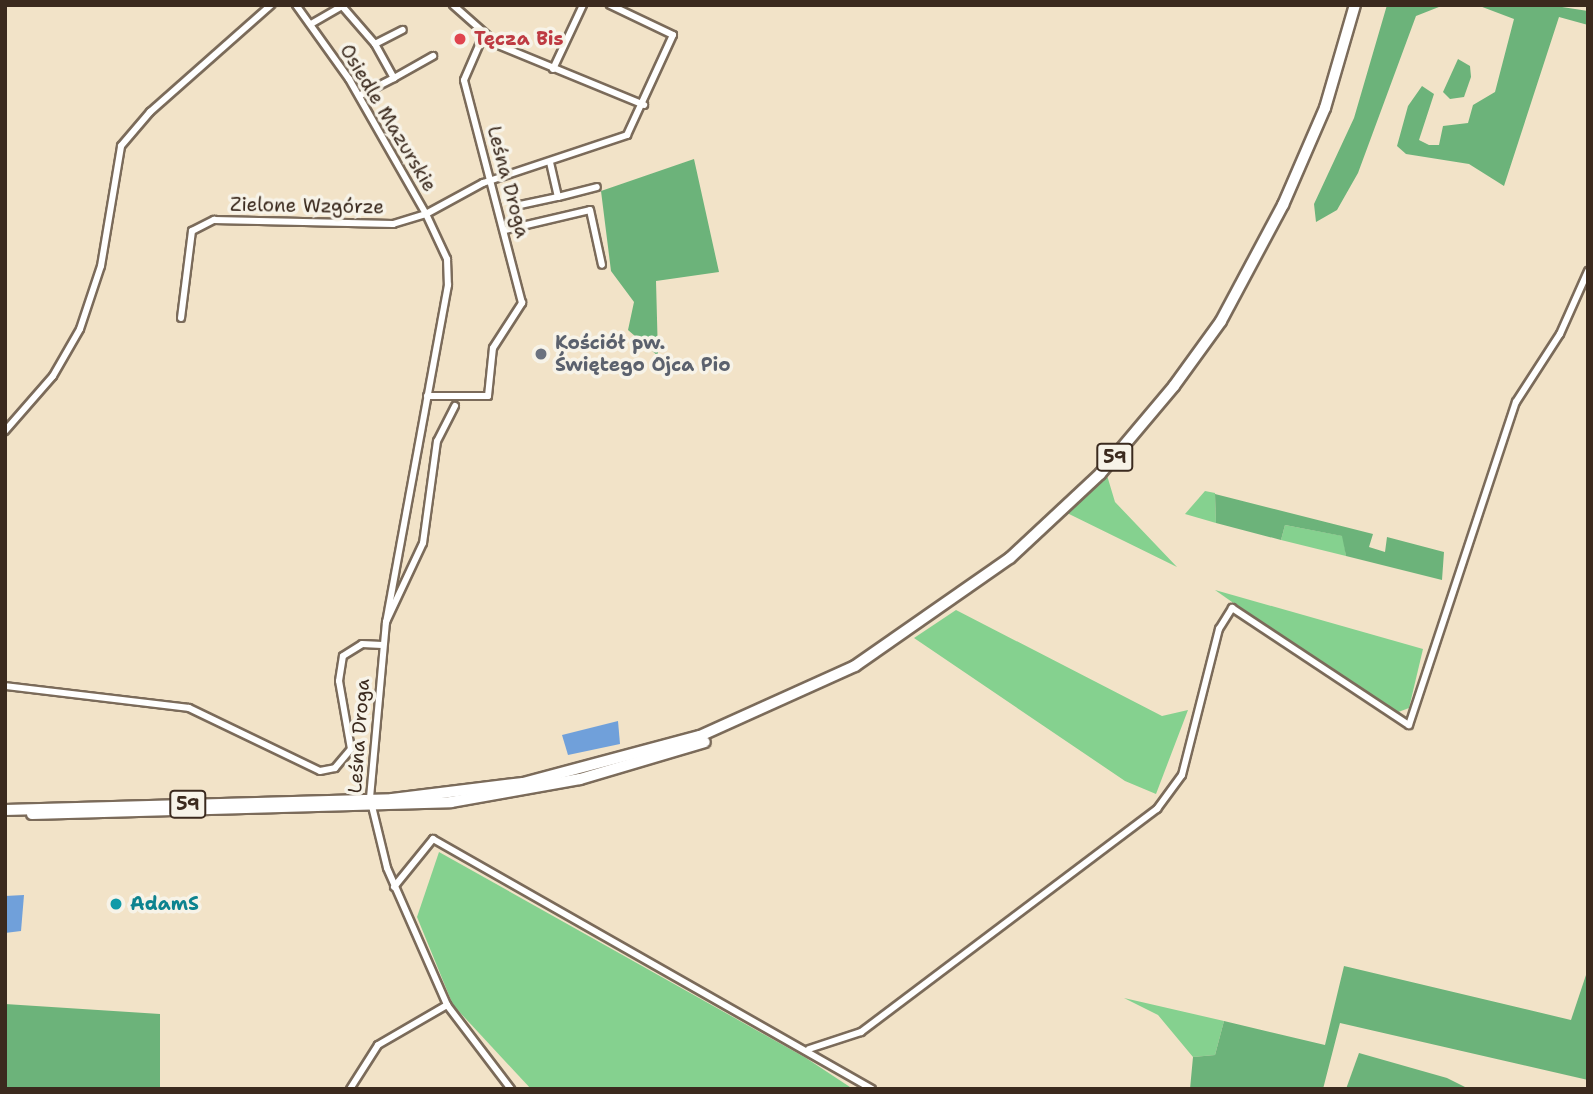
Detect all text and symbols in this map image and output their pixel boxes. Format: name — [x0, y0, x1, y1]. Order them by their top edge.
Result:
place label: Tęcza Bis — [474, 28, 564, 50]
marker: Tęcza Bis — [452, 31, 468, 47]
street label: Osiedle Mazurskie — [335, 40, 441, 196]
street label: Leśna Droga — [482, 124, 534, 240]
street label: Zielone Wzgórze — [230, 193, 384, 219]
place label: Kościół pw. Świętego Ojca Pio — [555, 332, 731, 376]
marker: Kościół pw. Świętego Ojca Pio — [533, 346, 549, 362]
road number: 59 — [1096, 443, 1134, 472]
street label: Leśna Droga — [344, 678, 374, 794]
road number: 59 — [169, 790, 207, 818]
place label: AdamS — [130, 893, 199, 915]
marker: AdamS — [108, 896, 124, 912]

